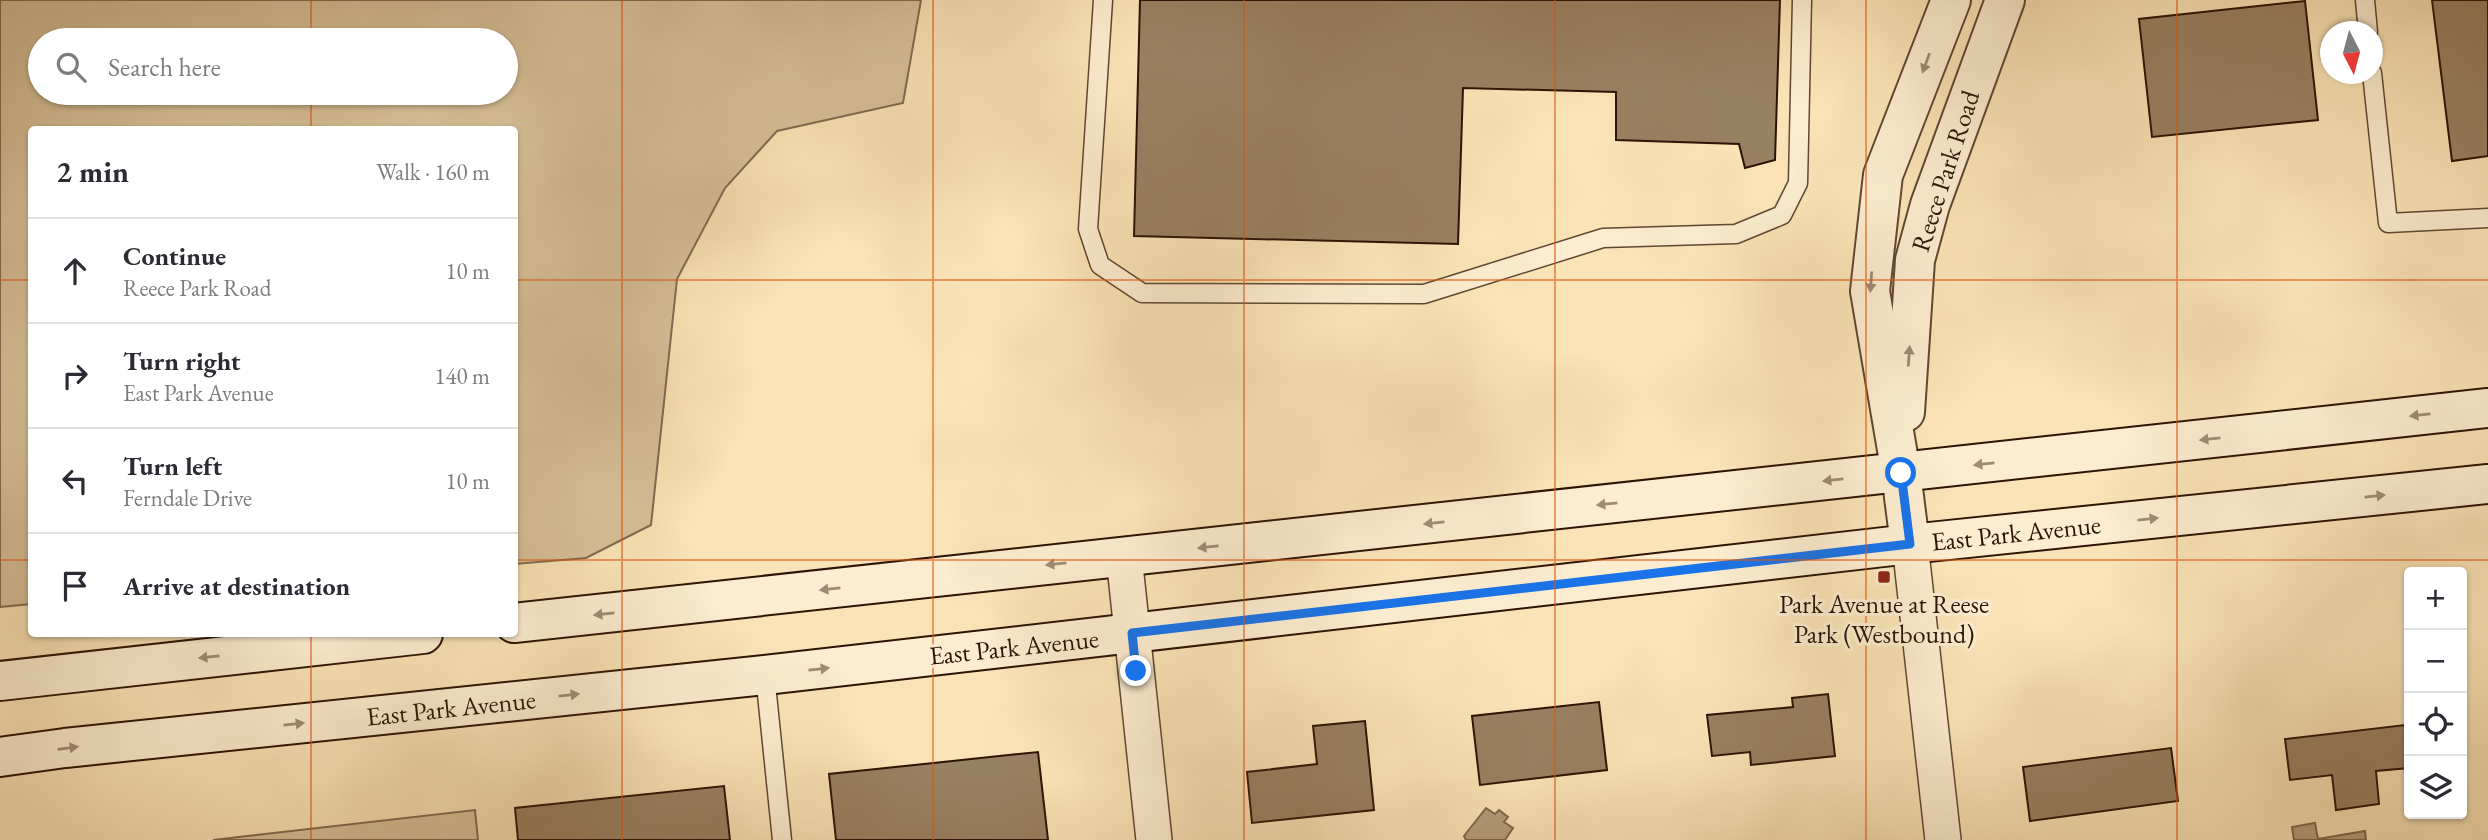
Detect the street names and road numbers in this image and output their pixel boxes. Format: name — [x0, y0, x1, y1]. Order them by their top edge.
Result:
street label: Reece Park Road — [1903, 85, 1987, 256]
street label: East Park Avenue — [1930, 507, 2102, 559]
street label: East Park Avenue — [928, 621, 1100, 673]
street label: East Park Avenue — [365, 682, 537, 734]

